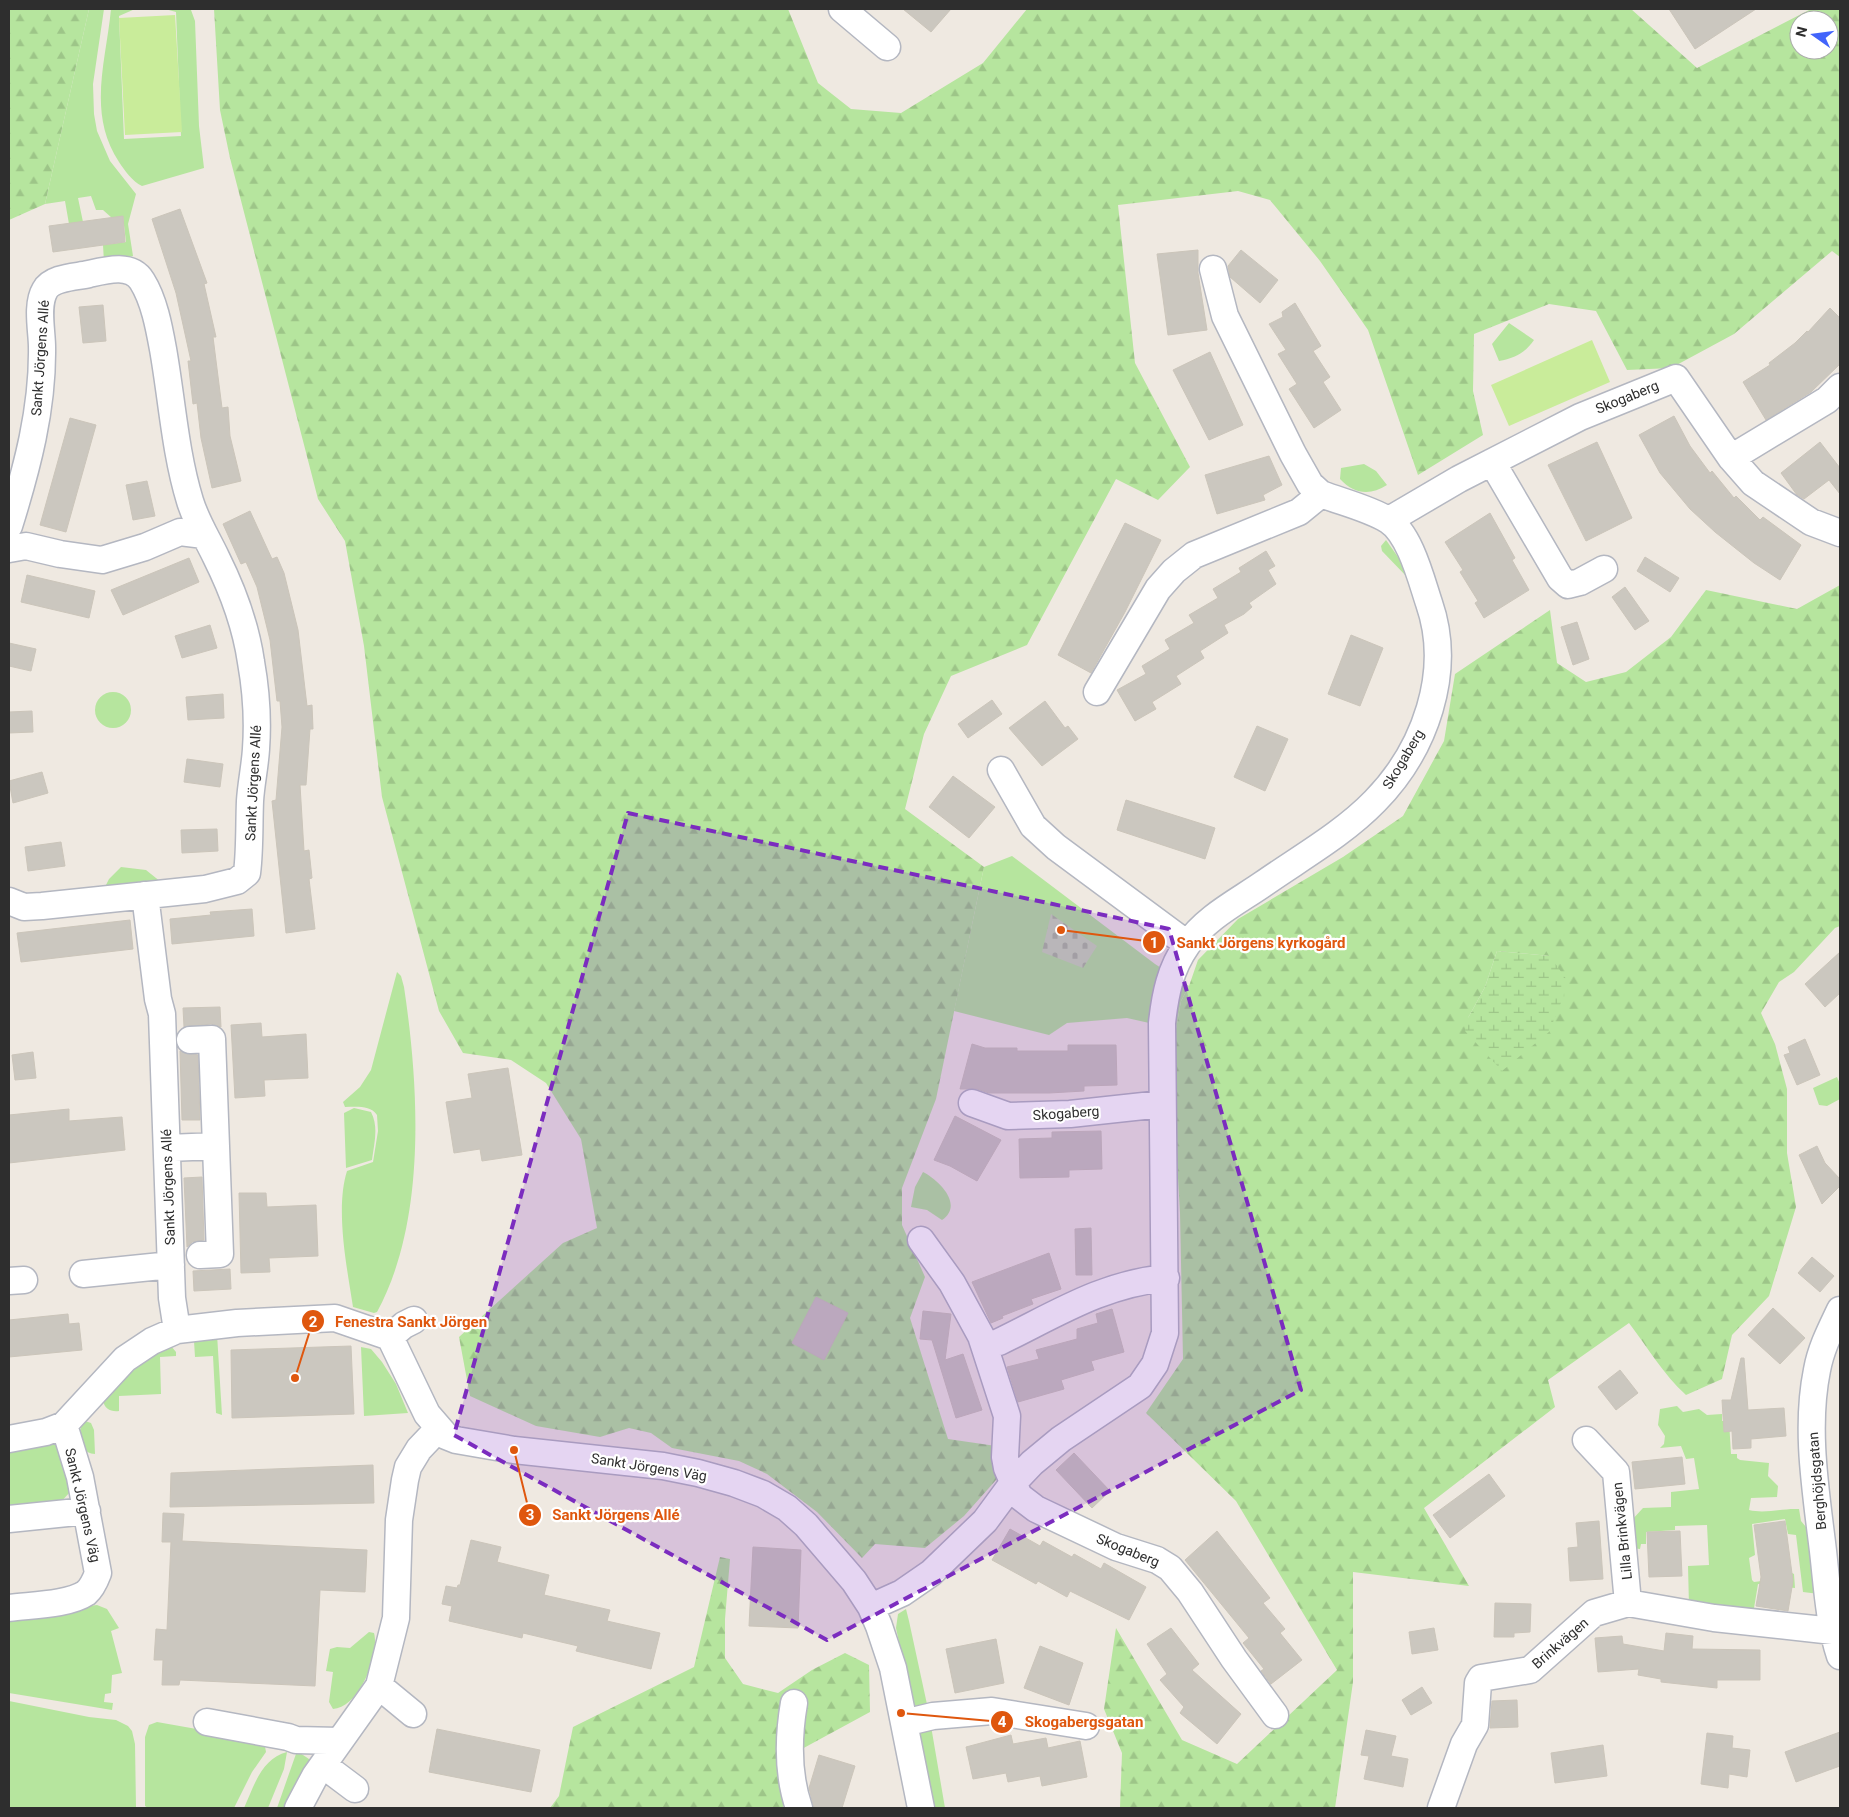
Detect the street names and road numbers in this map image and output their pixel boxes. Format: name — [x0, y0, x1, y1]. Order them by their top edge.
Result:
street label: Sankt Jörgens Allé — [28, 299, 52, 417]
street label: Skogaberg — [1593, 377, 1661, 417]
street label: Sankt Jörgens Allé — [242, 725, 264, 841]
street label: Skogaberg — [1379, 726, 1427, 792]
street label: Skogaberg — [1032, 1103, 1100, 1123]
street label: Sankt Jörgens Allé — [158, 1129, 178, 1245]
street label: Berghöjdsgatan — [1805, 1431, 1829, 1531]
street label: Sankt Jörgens Väg — [62, 1446, 104, 1564]
street label: Sankt Jörgens Väg — [590, 1450, 708, 1484]
street label: Lilla Brinkvägen — [1609, 1482, 1635, 1580]
street label: Skogaberg — [1094, 1530, 1162, 1570]
street label: Brinkvägen — [1529, 1614, 1591, 1672]

